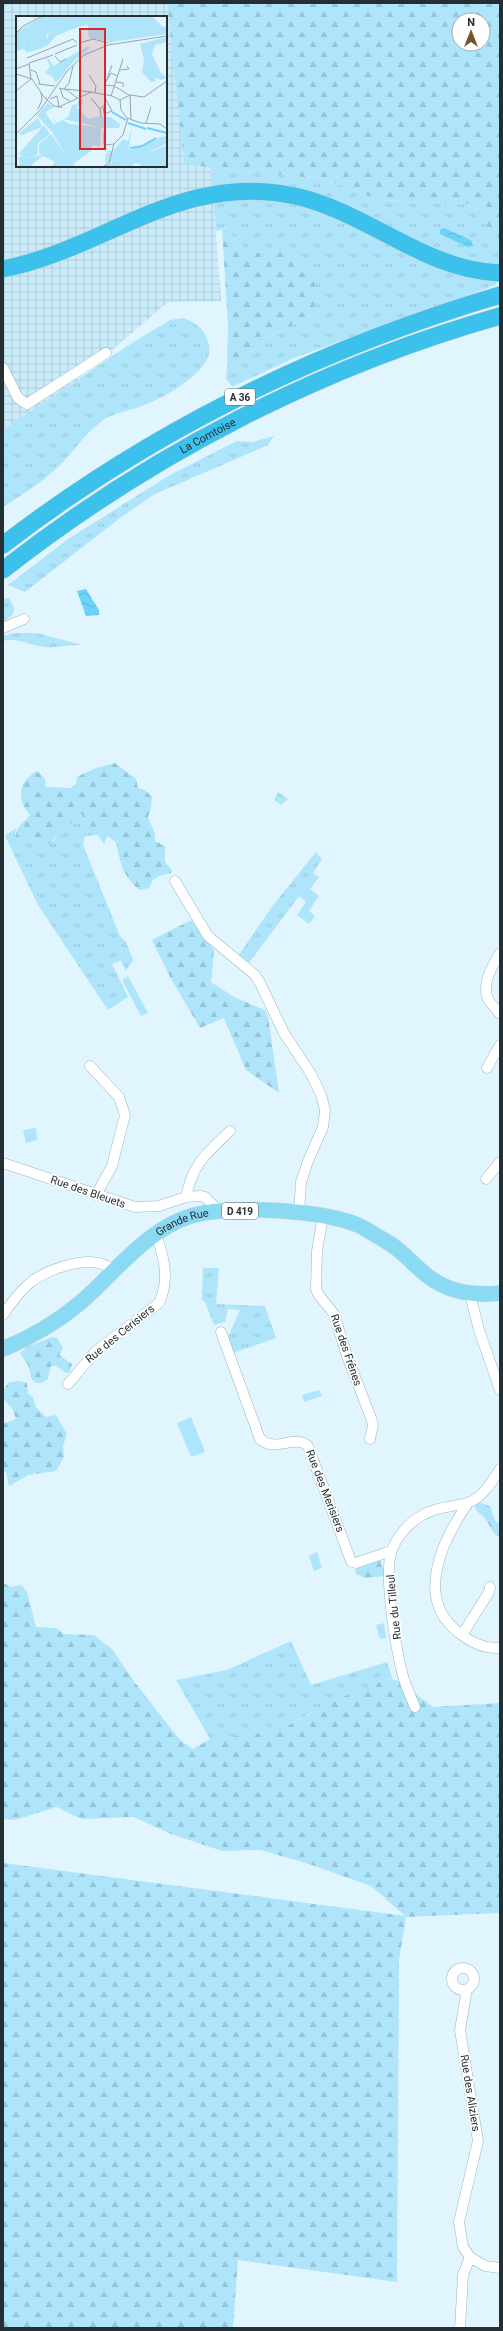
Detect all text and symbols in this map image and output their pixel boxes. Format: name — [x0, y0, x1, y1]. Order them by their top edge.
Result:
north arrow — [451, 12, 491, 52]
inset map — [16, 16, 167, 167]
text: N — [467, 16, 475, 29]
road number: A 36 — [225, 389, 255, 405]
street label: La Comtoise — [177, 415, 238, 456]
street label: Rue des Bleuets — [49, 1173, 127, 1211]
road number: D 419 — [222, 1203, 258, 1219]
street label: Grande Rue — [153, 1206, 210, 1239]
street label: Rue des Cerisiers — [83, 1302, 157, 1366]
street label: Rue des Frênes — [328, 1313, 364, 1388]
street label: Rue des Merisiers — [303, 1448, 347, 1534]
street label: Rue du Tilleul — [384, 1574, 404, 1640]
street label: Rue des Aliziers — [457, 2054, 483, 2133]

